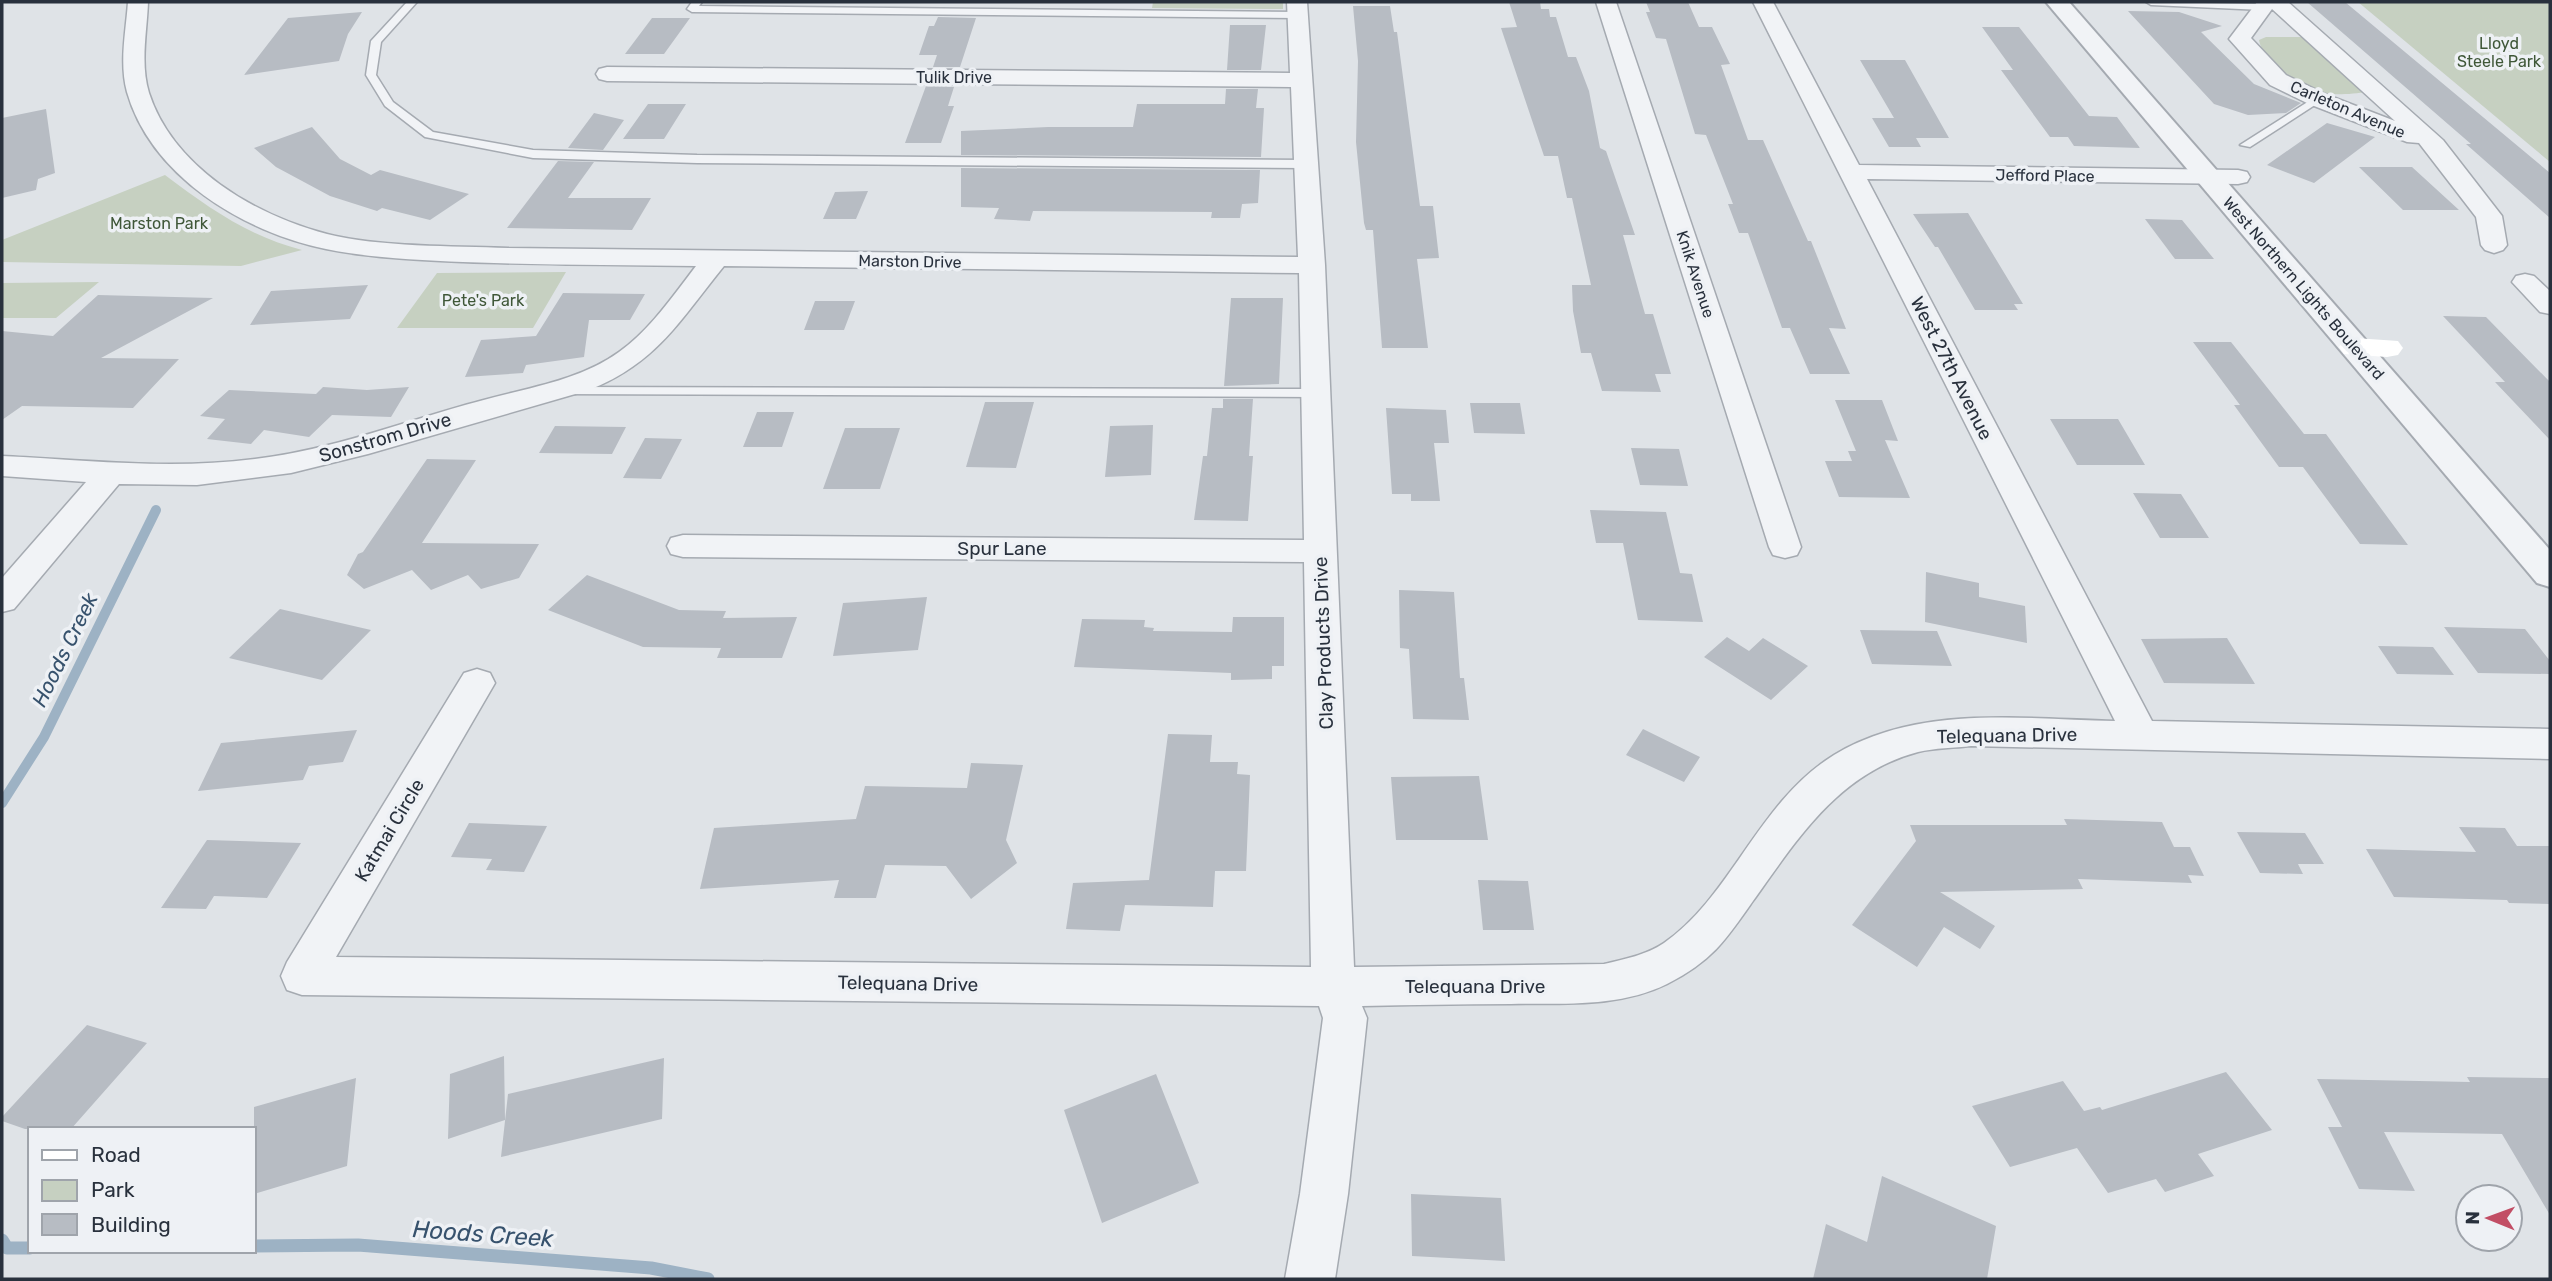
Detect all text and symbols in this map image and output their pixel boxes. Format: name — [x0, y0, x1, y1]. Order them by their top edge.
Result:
park label: Lloyd Steele Park — [2457, 34, 2542, 71]
street label: Tulik Drive — [916, 68, 992, 87]
street label: Carleton Avenue — [2287, 77, 2408, 142]
street label: Jefford Place — [1995, 165, 2095, 186]
street label: West Northern Lights Boulevard — [2219, 193, 2388, 384]
park label: Marston Park — [110, 214, 209, 233]
street label: Knik Avenue — [1672, 228, 1719, 320]
street label: Marston Drive — [858, 251, 962, 272]
park label: Pete's Park — [442, 291, 525, 310]
street label: West 27th Avenue — [1905, 293, 1998, 444]
street label: Sonstrom Drive — [316, 408, 454, 467]
street label: Spur Lane — [957, 537, 1047, 560]
street label: Clay Products Drive — [1309, 556, 1338, 730]
water label: Hoods Creek — [26, 588, 103, 711]
street label: Telequana Drive — [1936, 723, 2078, 748]
street label: Katmai Circle — [350, 775, 429, 886]
street label: Telequana Drive — [837, 971, 979, 996]
street label: Telequana Drive — [1405, 975, 1545, 998]
legend — [28, 1127, 256, 1253]
text: Road — [91, 1142, 141, 1167]
text: Park — [91, 1177, 135, 1202]
north arrow — [2454, 1183, 2524, 1253]
text: N — [2461, 1211, 2484, 1225]
text: Building — [91, 1212, 171, 1237]
water label: Hoods Creek — [412, 1215, 555, 1253]

